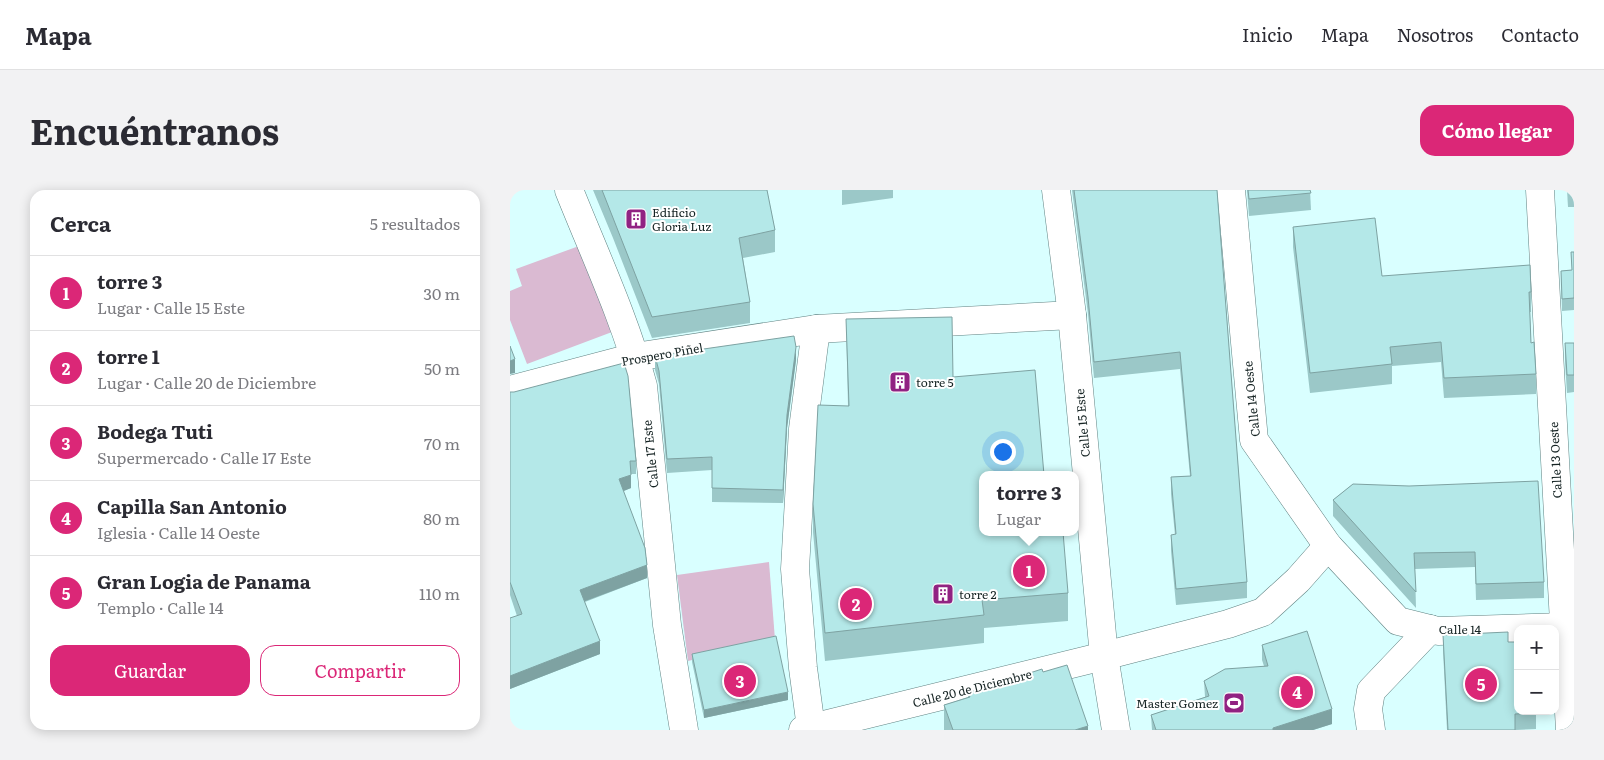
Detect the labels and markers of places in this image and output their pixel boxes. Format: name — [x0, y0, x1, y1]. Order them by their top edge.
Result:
place label: Edificio Gloria Luz — [652, 203, 711, 235]
building icon: Edificio Gloria Luz — [624, 207, 648, 231]
building icon: torre 5 — [888, 370, 912, 394]
place label: torre 5 — [916, 373, 954, 391]
pin: 1 — [1013, 552, 1045, 590]
building icon: torre 2 — [931, 582, 955, 606]
pin: 2 — [840, 585, 872, 623]
place label: torre 2 — [959, 585, 997, 603]
pin: 3 — [724, 662, 756, 700]
pin: 5 — [1465, 665, 1497, 703]
pin: 4 — [1281, 673, 1313, 711]
sports icon: Master Gomez — [1222, 691, 1246, 715]
place label: Master Gomez — [1136, 694, 1218, 712]

